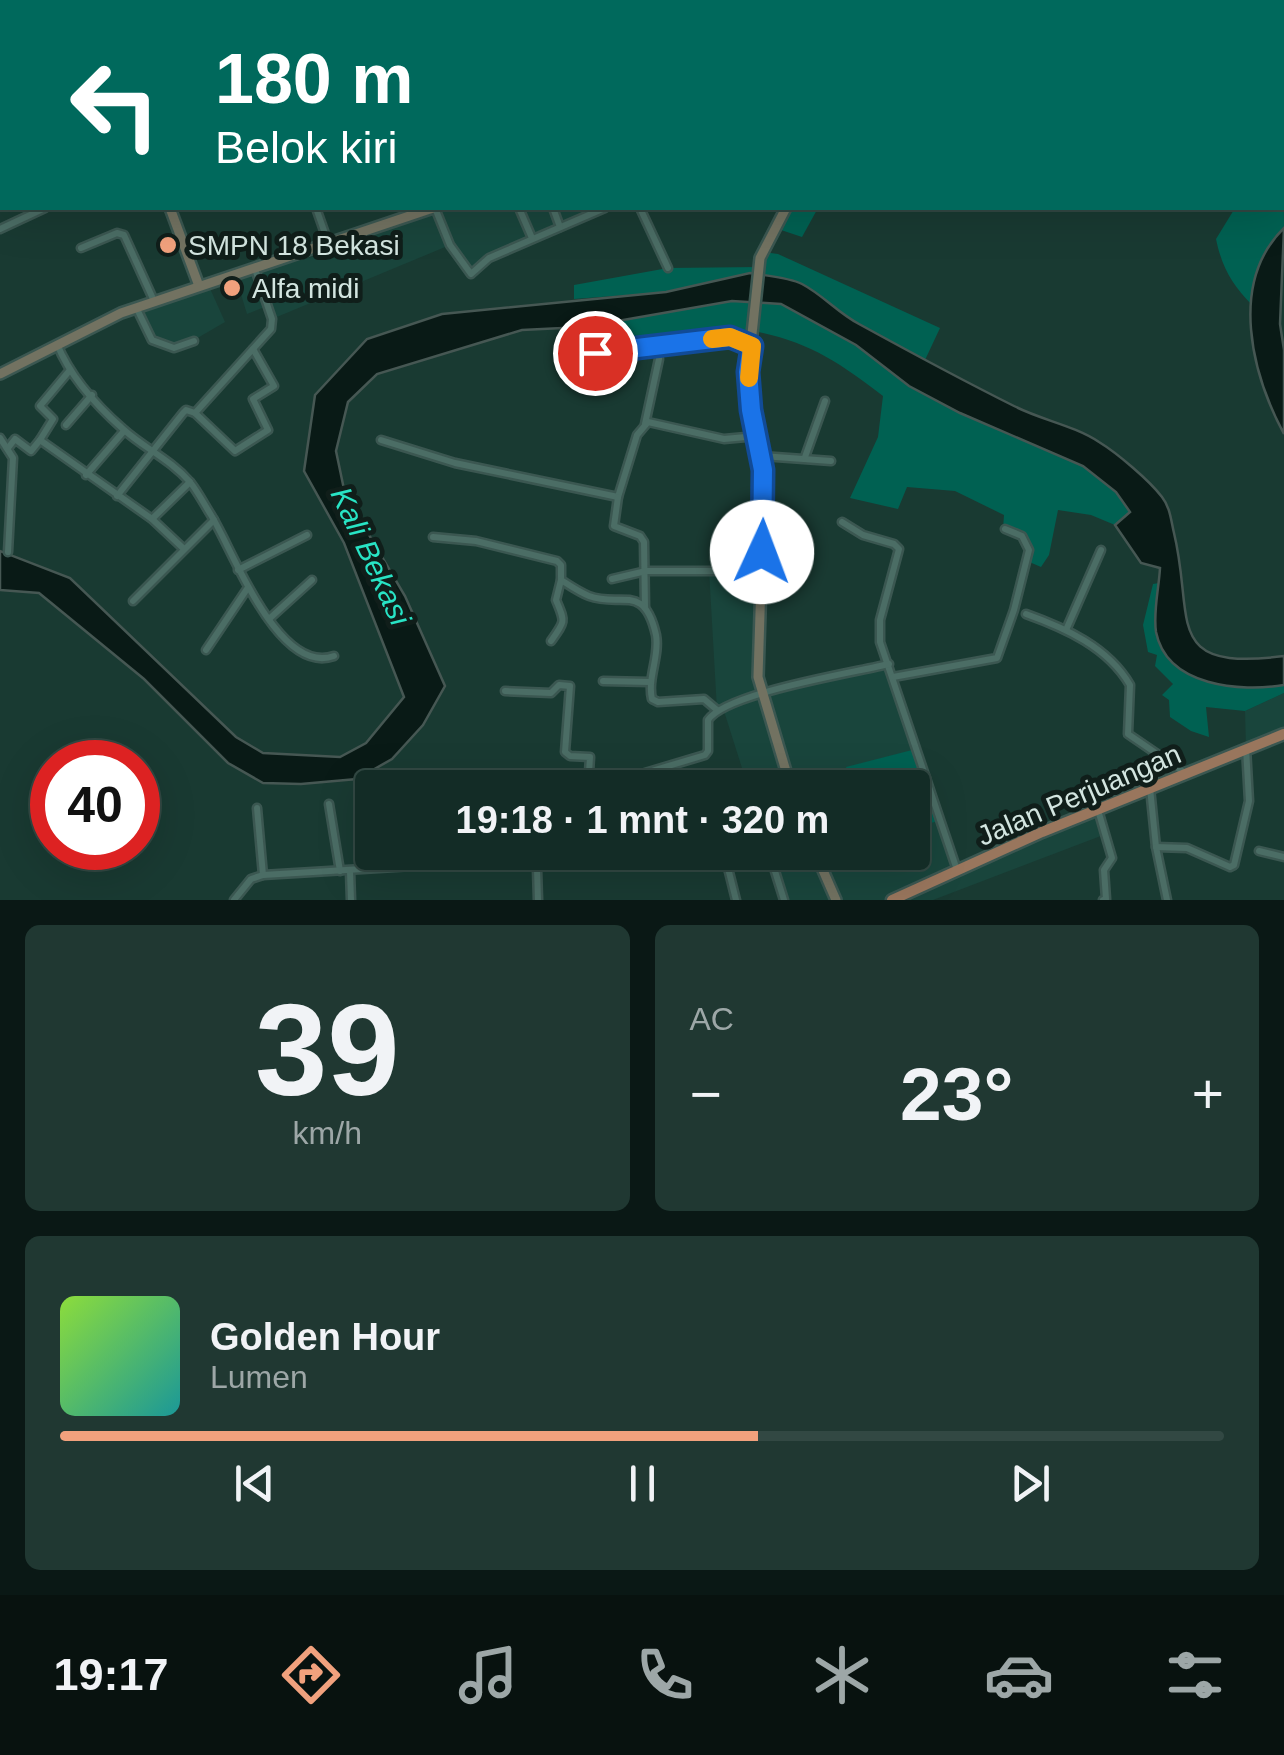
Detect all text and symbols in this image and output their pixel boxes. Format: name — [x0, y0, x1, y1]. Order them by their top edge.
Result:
icon: left — [50, 40, 180, 170]
text: 180 m — [215, 40, 413, 118]
text: Belok kiri — [215, 122, 398, 173]
place label: SMPN 18 Bekasi — [188, 230, 400, 261]
marker: SMPN 18 Bekasi — [157, 234, 179, 256]
place label: Alfa midi — [252, 273, 359, 304]
marker: Alfa midi — [221, 277, 243, 299]
pin — [553, 311, 638, 396]
icon: arrive — [568, 326, 623, 381]
water label: Kali Bekasi — [325, 482, 418, 631]
position arrow — [710, 500, 814, 604]
street label: Jalan Perjuangan — [973, 738, 1185, 852]
speed limit sign: 40 — [30, 740, 160, 870]
text: 19:18 · 1 mnt · 320 m — [456, 799, 829, 841]
text: 39 — [255, 977, 400, 1123]
text: AC — [690, 1001, 734, 1037]
text: 23° — [900, 1052, 1013, 1136]
text: − — [690, 1063, 722, 1125]
text: + — [1192, 1063, 1224, 1125]
text: km/h — [293, 1115, 362, 1151]
text: Golden Hour — [210, 1316, 440, 1358]
text: Lumen — [210, 1359, 308, 1395]
icon: previous — [227, 1456, 282, 1511]
icon: pause — [615, 1456, 670, 1511]
icon: next — [1003, 1456, 1058, 1511]
icon: directions — [276, 1640, 346, 1710]
icon: music — [453, 1640, 523, 1710]
icon: phone — [630, 1640, 700, 1710]
icon: climate — [807, 1640, 877, 1710]
icon: car — [984, 1640, 1054, 1710]
icon: filters — [1160, 1640, 1230, 1710]
text: 19:17 — [53, 1649, 169, 1700]

